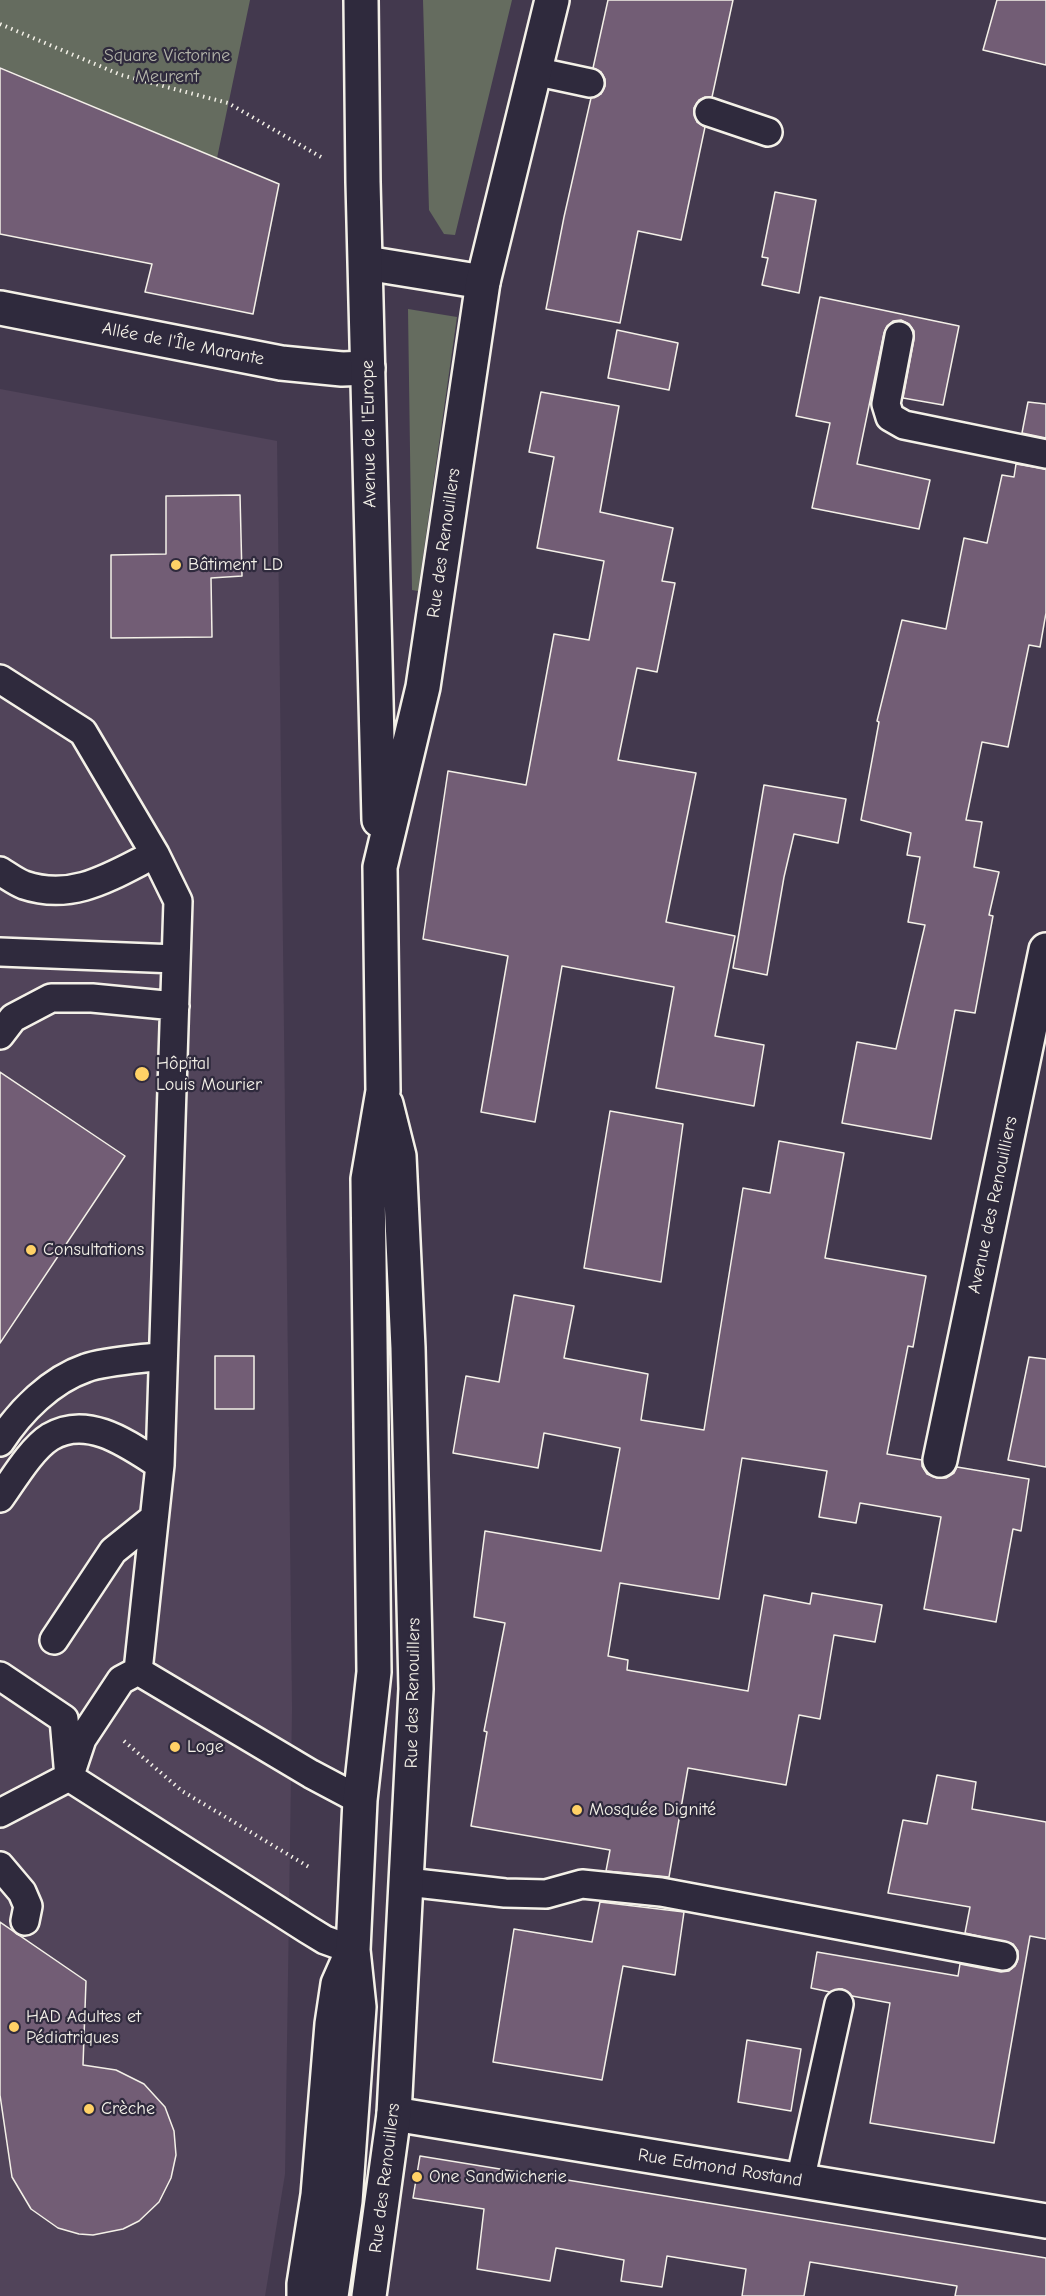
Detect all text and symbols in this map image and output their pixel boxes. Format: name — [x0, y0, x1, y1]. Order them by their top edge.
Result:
park label: Square Victorine Meurent — [104, 45, 230, 88]
street label: Allée de l'Île Marante — [100, 318, 266, 370]
street label: Avenue de l'Europe — [357, 360, 381, 508]
street label: Rue des Renouillers — [423, 467, 465, 619]
place label: Bâtiment LD — [188, 554, 283, 576]
marker: Bâtiment LD — [169, 558, 183, 572]
place label: Hôpital Louis Mourier — [156, 1053, 262, 1096]
marker: Hôpital Louis Mourier — [133, 1065, 151, 1083]
street label: Avenue des Renouilliers — [964, 1114, 1022, 1296]
place label: Consultations — [43, 1239, 144, 1261]
marker: Consultations — [24, 1243, 38, 1257]
street label: Rue des Renouillers — [401, 1617, 425, 1769]
place label: Loge — [187, 1736, 224, 1758]
marker: Loge — [168, 1740, 182, 1754]
place label: Mosquée Dignité — [589, 1799, 716, 1821]
marker: Mosquée Dignité — [570, 1803, 584, 1817]
place label: HAD Adultes et Pédiatriques — [26, 2006, 141, 2048]
marker: HAD Adultes et Pédiatriques — [7, 2020, 21, 2034]
place label: Crèche — [101, 2098, 155, 2120]
marker: Crèche — [82, 2102, 96, 2116]
street label: Rue des Renouillers — [365, 2102, 405, 2254]
street label: Rue Edmond Rostand — [636, 2144, 804, 2192]
place label: One Sandwicherie — [429, 2166, 567, 2188]
marker: One Sandwicherie — [410, 2170, 424, 2184]

